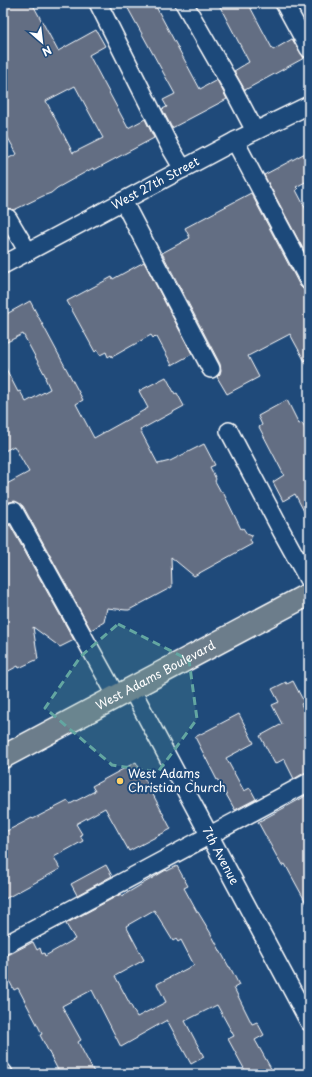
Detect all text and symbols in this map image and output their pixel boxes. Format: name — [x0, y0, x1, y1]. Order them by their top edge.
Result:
north arrow — [22, 22, 62, 62]
text: N — [39, 42, 55, 61]
street label: West 27th Street — [108, 152, 202, 213]
street label: West Adams Boulevard — [92, 635, 219, 714]
place label: West Adams Christian Church — [128, 764, 226, 796]
marker: West Adams Christian Church — [115, 776, 125, 786]
street label: 7th Avenue — [198, 823, 244, 888]

